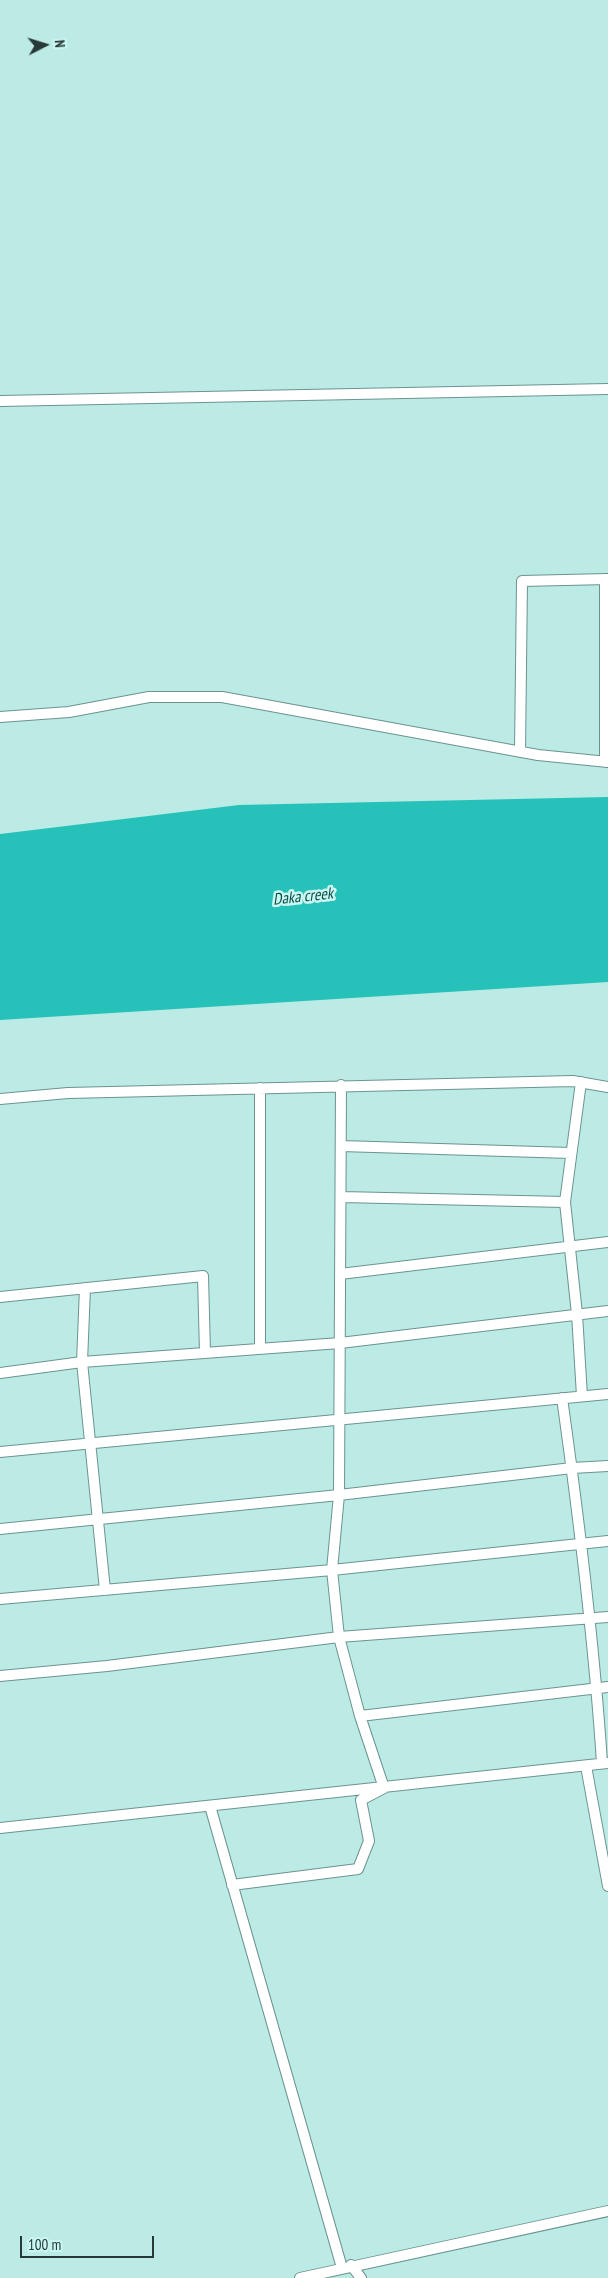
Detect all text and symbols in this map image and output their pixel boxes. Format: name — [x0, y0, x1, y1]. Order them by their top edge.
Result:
north arrow — [20, 20, 70, 70]
text: N — [51, 39, 69, 48]
water label: Daka creek — [272, 884, 334, 910]
scale bar — [22, 2226, 156, 2258]
text: 100 m — [28, 2235, 61, 2254]

